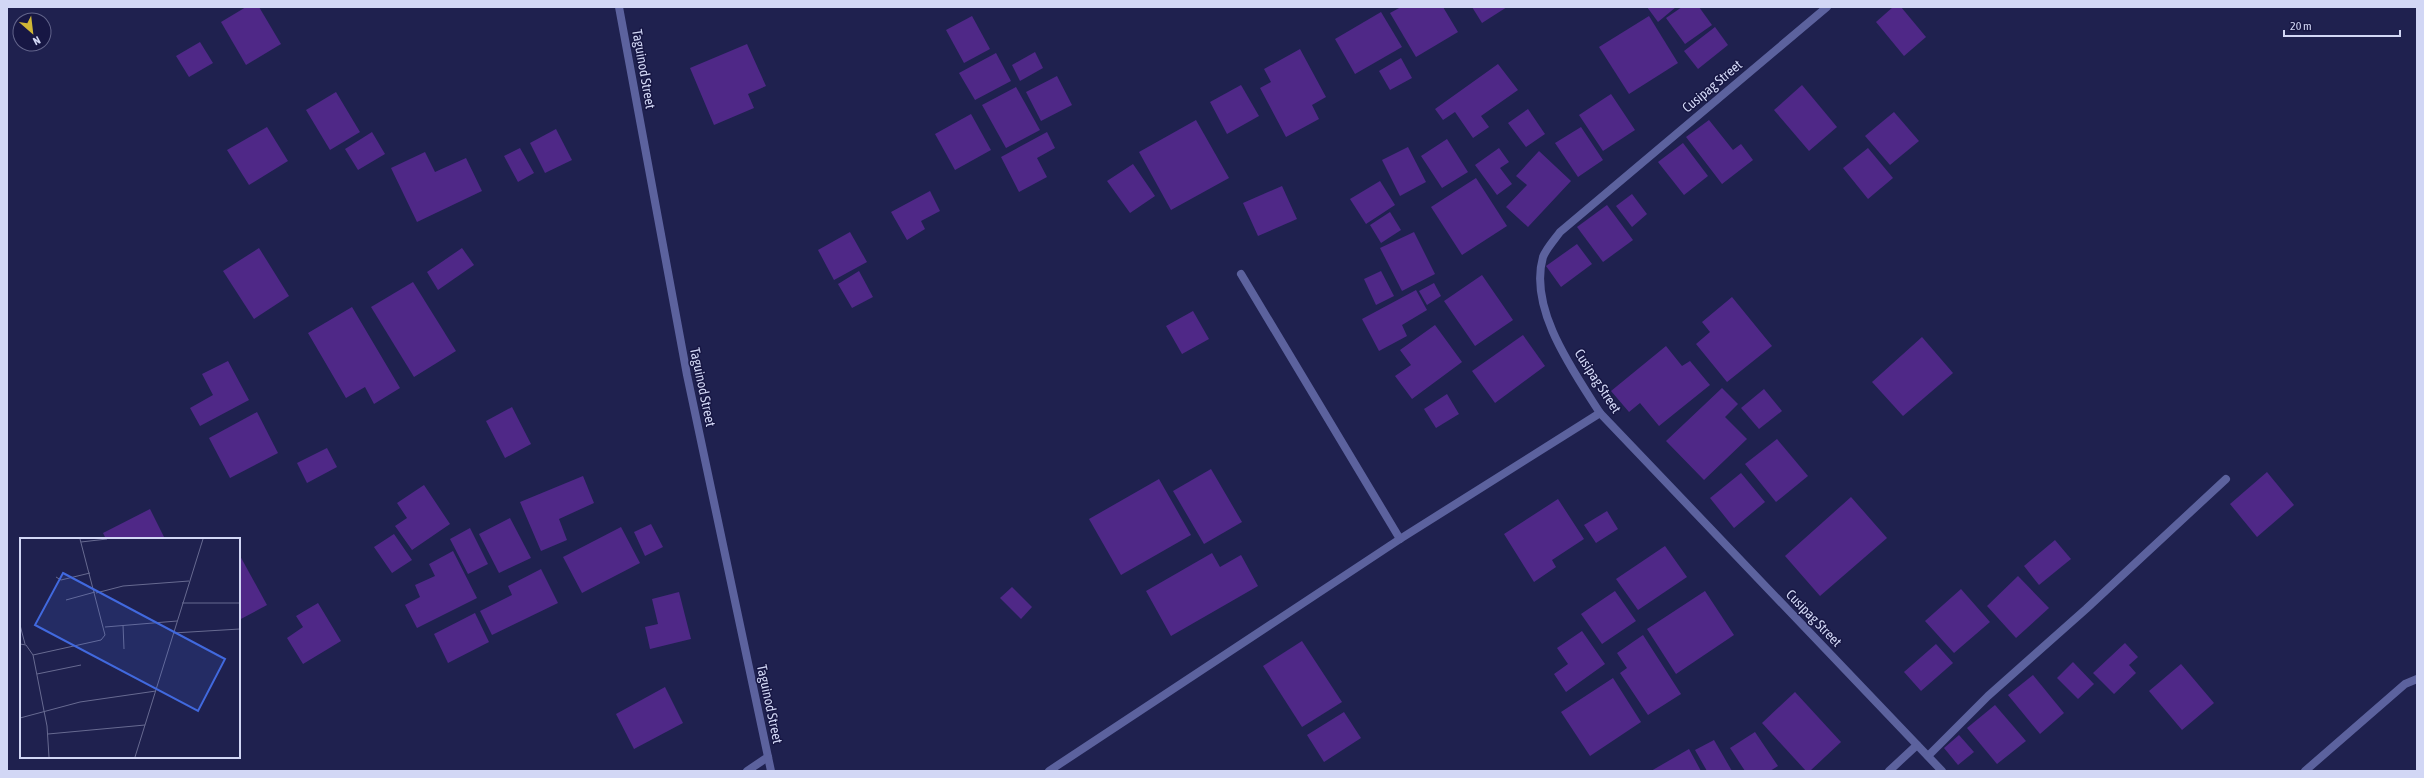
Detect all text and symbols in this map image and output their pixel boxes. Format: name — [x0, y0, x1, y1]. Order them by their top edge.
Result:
north arrow — [12, 12, 52, 52]
scale bar — [2284, 12, 2400, 38]
text: 20 m — [2290, 19, 2312, 33]
street label: Taguinod Street — [629, 28, 659, 110]
text: N — [31, 34, 42, 48]
street label: Cusipag Street — [1679, 56, 1745, 116]
street label: Taguinod Street — [687, 346, 719, 428]
street label: Cusipag Street — [1571, 346, 1625, 416]
inset map — [20, 538, 240, 758]
street label: Cusipag Street — [1783, 586, 1845, 650]
street label: Taguinod Street — [754, 663, 786, 745]

